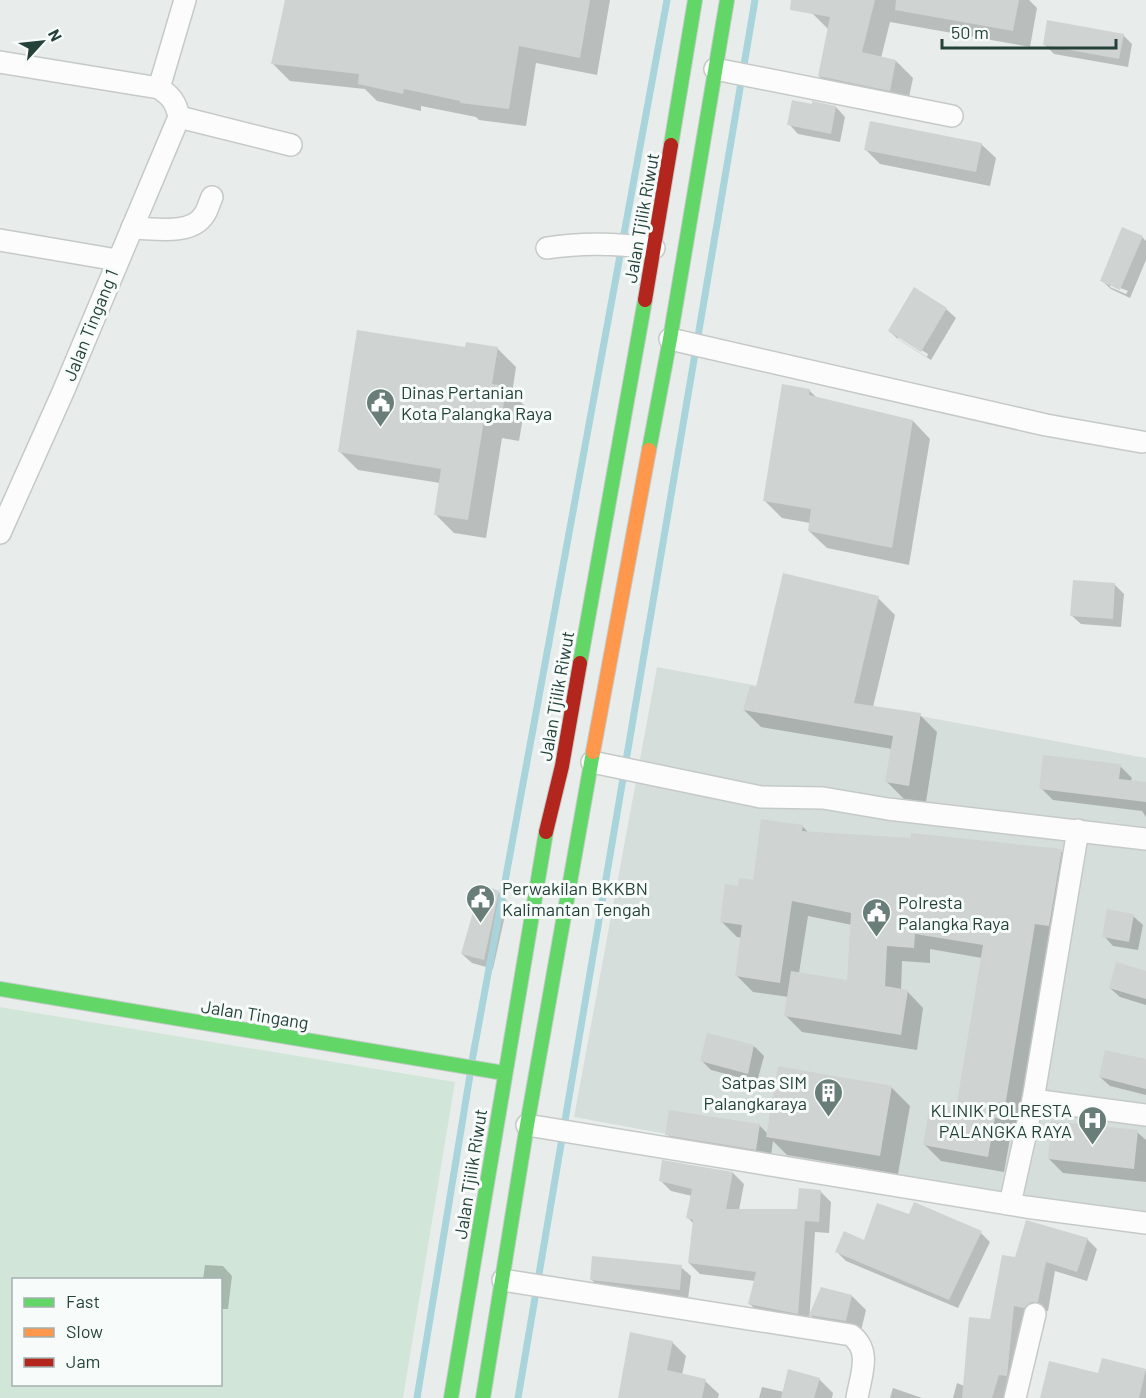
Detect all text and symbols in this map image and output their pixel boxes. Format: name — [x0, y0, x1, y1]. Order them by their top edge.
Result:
north arrow — [12, 12, 72, 72]
scale bar — [942, 12, 1116, 50]
text: 50 m — [951, 21, 989, 43]
text: N — [45, 26, 67, 44]
street label: Jalan Tjilik Riwut — [619, 151, 663, 285]
street label: Jalan Tingang 1 — [58, 266, 122, 384]
place label: Dinas Pertanian Kota Palangka Raya — [401, 381, 552, 424]
public building icon: Dinas Pertanian Kota Palangka Raya — [364, 386, 396, 428]
street label: Jalan Tjilik Riwut — [534, 629, 578, 763]
place label: Perwakilan BKKBN Kalimantan Tengah — [502, 877, 651, 920]
public building icon: Perwakilan BKKBN Kalimantan Tengah — [465, 882, 497, 924]
place label: Polresta Palangka Raya — [898, 891, 1010, 934]
public building icon: Polresta Palangka Raya — [861, 896, 893, 938]
street label: Jalan Tingang — [200, 995, 310, 1033]
place label: Satpas SIM Palangkaraya — [704, 1071, 807, 1114]
building icon: Satpas SIM Palangkaraya — [812, 1076, 844, 1118]
place label: KLINIK POLRESTA PALANGKA RAYA — [930, 1099, 1072, 1142]
hospital icon: KLINIK POLRESTA PALANGKA RAYA — [1077, 1104, 1109, 1146]
street label: Jalan Tjilik Riwut — [449, 1107, 491, 1241]
legend — [12, 1278, 222, 1386]
text: Fast — [66, 1290, 100, 1312]
text: Slow — [66, 1320, 103, 1342]
text: Jam — [66, 1350, 100, 1372]

